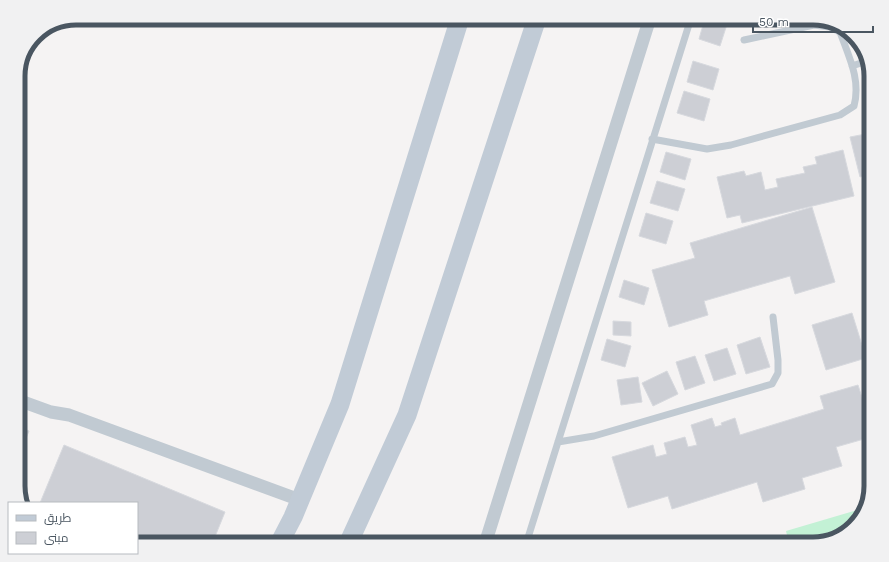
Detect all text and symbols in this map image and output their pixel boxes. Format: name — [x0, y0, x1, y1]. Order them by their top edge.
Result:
scale bar — [753, 8, 873, 34]
text: 50 m — [759, 15, 789, 29]
legend — [8, 502, 138, 554]
text: طريق — [44, 511, 72, 525]
text: مبنى — [44, 531, 69, 545]

